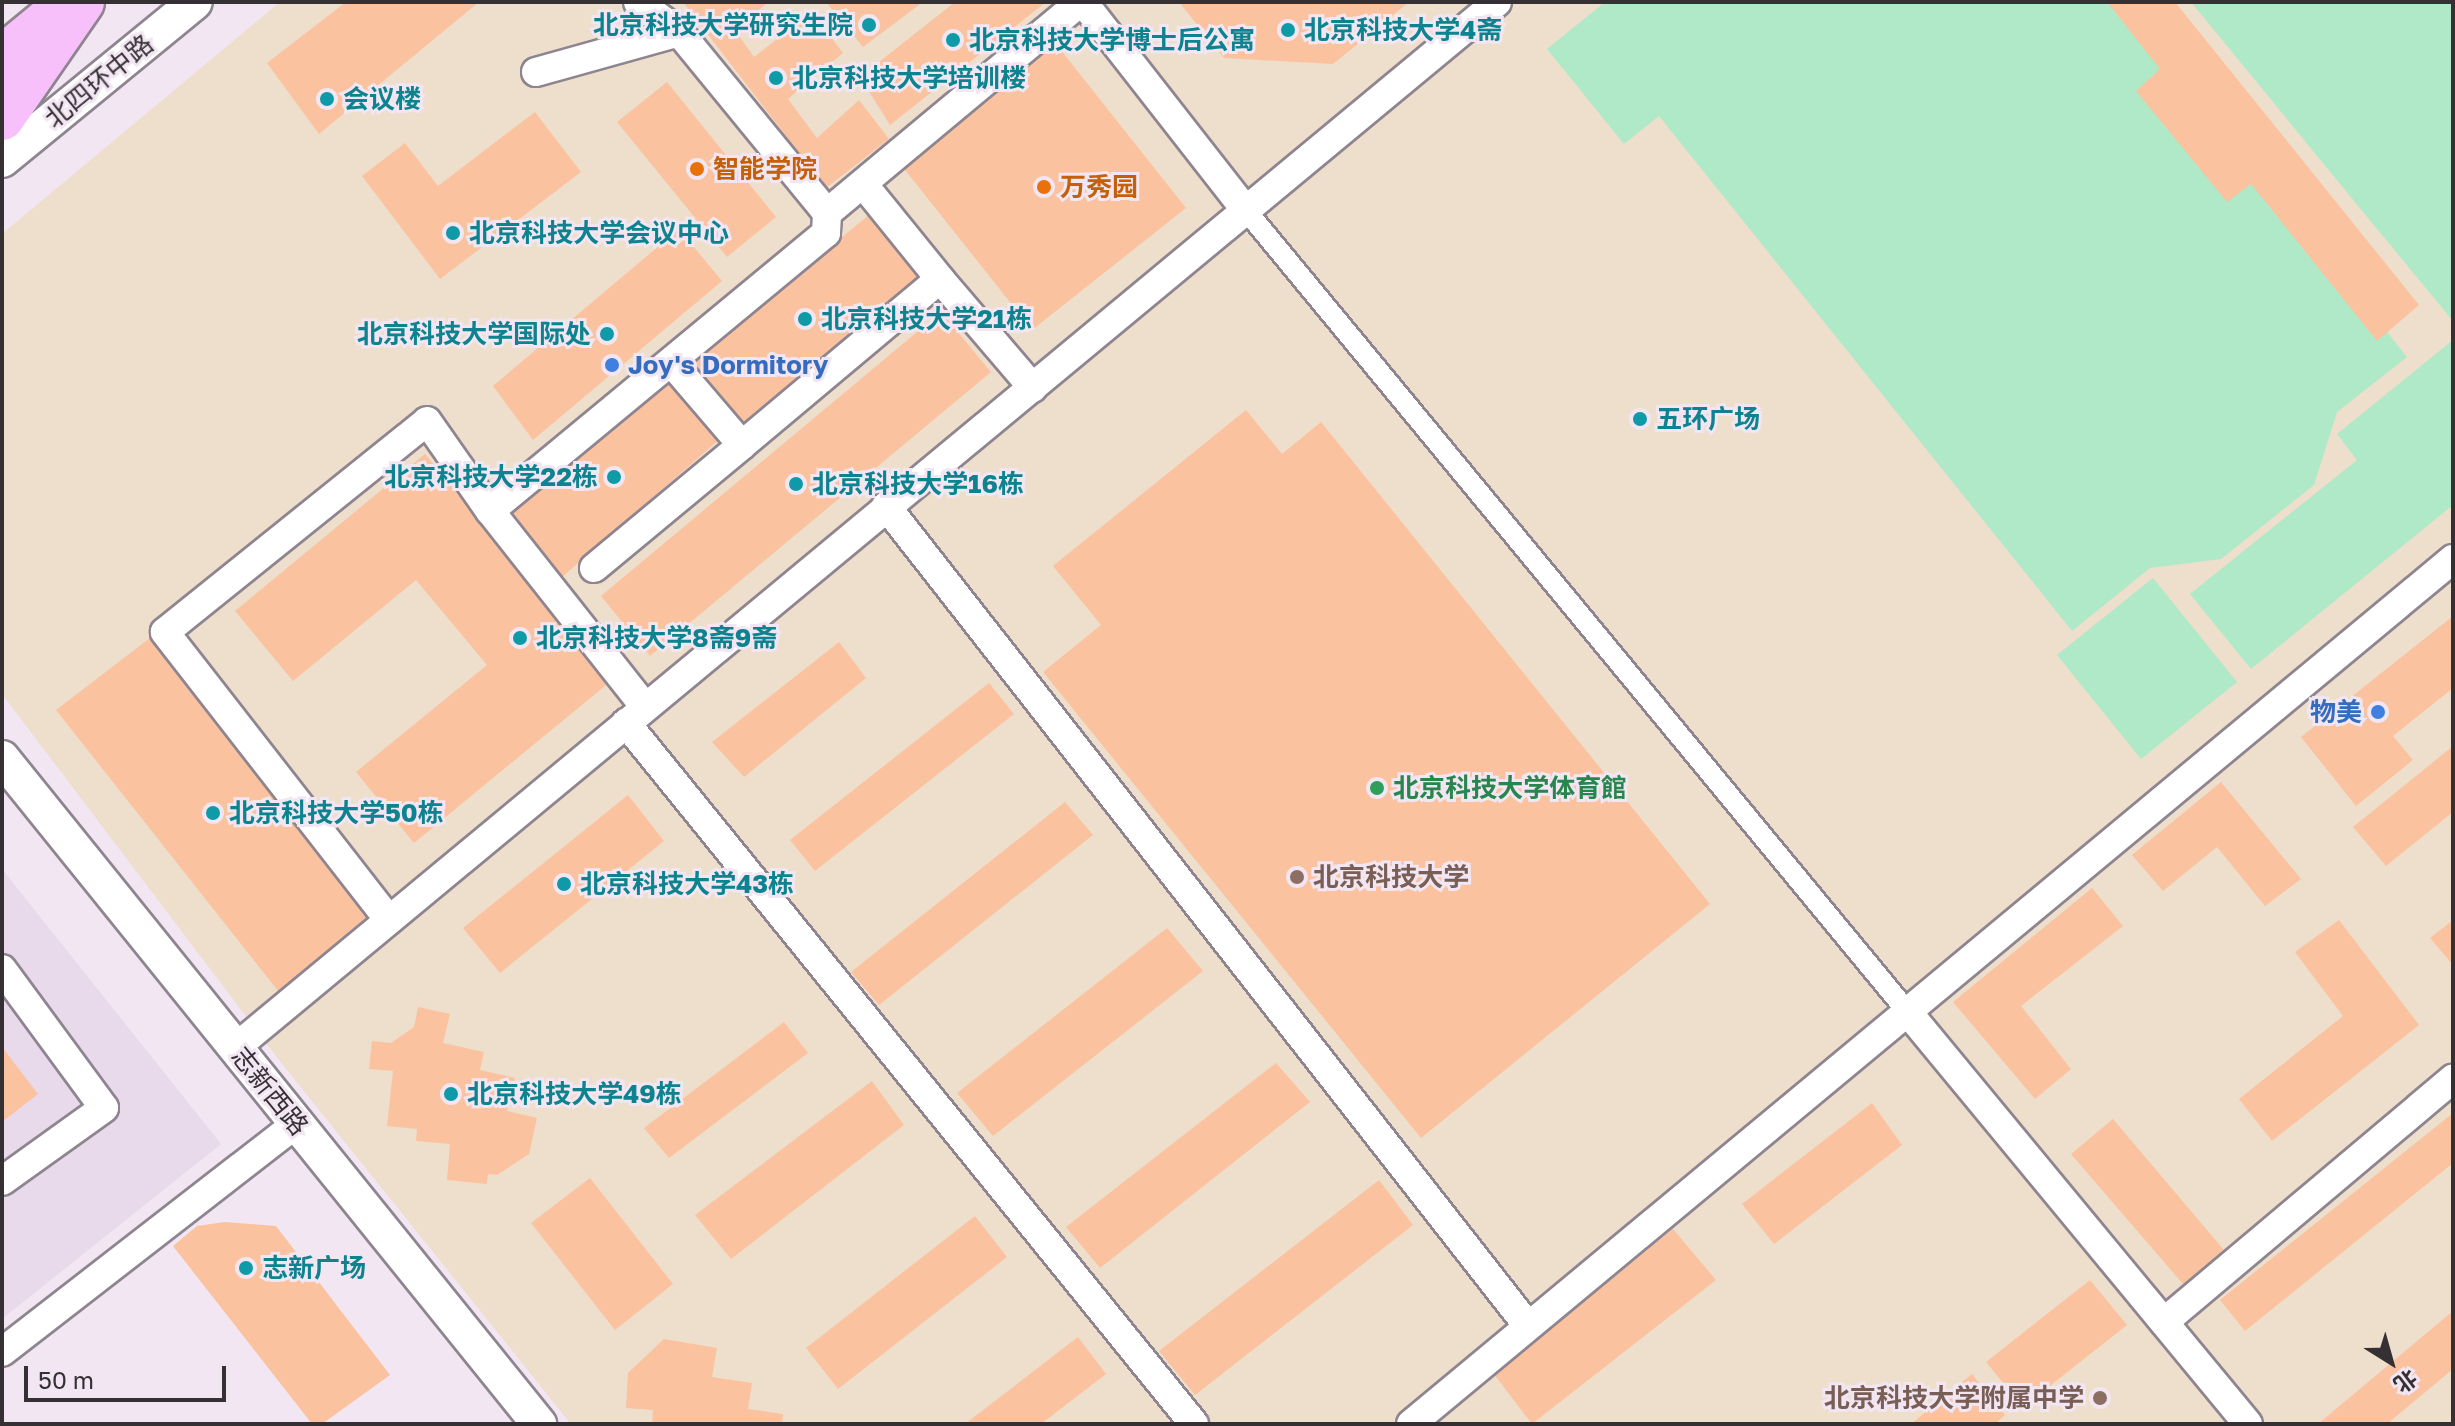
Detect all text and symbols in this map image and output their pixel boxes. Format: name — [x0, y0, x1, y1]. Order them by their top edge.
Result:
place label: 北京科技大学研究生院 — [593, 9, 853, 41]
place label: 北京科技大学4斋 — [1304, 14, 1502, 46]
marker: 北京科技大学研究生院 — [860, 16, 878, 34]
marker: 北京科技大学4斋 — [1279, 21, 1297, 39]
place label: 北京科技大学博士后公寓 — [969, 24, 1255, 56]
street label: 北四环中路 — [39, 28, 159, 134]
marker: 北京科技大学博士后公寓 — [944, 31, 962, 49]
place label: 北京科技大学培训楼 — [792, 62, 1026, 94]
marker: 北京科技大学培训楼 — [767, 69, 785, 87]
place label: 会议楼 — [343, 83, 421, 115]
marker: 会议楼 — [318, 90, 336, 108]
place label: 智能学院 — [713, 153, 817, 185]
marker: 智能学院 — [688, 160, 706, 178]
place label: 万秀园 — [1060, 171, 1138, 203]
marker: 万秀园 — [1035, 178, 1053, 196]
place label: 北京科技大学会议中心 — [469, 217, 729, 249]
marker: 北京科技大学会议中心 — [444, 224, 462, 242]
place label: 北京科技大学21栋 — [821, 303, 1032, 335]
marker: 北京科技大学21栋 — [796, 310, 814, 328]
place label: 北京科技大学国际处 — [357, 318, 591, 350]
marker: 北京科技大学国际处 — [598, 325, 616, 343]
place label: Joy's Dormitory — [628, 349, 828, 381]
marker: Joy's Dormitory — [603, 356, 621, 374]
place label: 五环广场 — [1656, 403, 1760, 435]
marker: 五环广场 — [1631, 410, 1649, 428]
place label: 北京科技大学22栋 — [384, 461, 598, 493]
marker: 北京科技大学22栋 — [605, 468, 623, 486]
place label: 北京科技大学16栋 — [812, 468, 1024, 500]
marker: 北京科技大学16栋 — [787, 475, 805, 493]
place label: 北京科技大学8斋9斋 — [536, 622, 777, 654]
marker: 北京科技大学8斋9斋 — [511, 629, 529, 647]
place label: 物美 — [2310, 696, 2362, 728]
marker: 物美 — [2369, 703, 2387, 721]
place label: 北京科技大学体育館 — [1393, 772, 1627, 804]
marker: 北京科技大学体育館 — [1368, 779, 1386, 797]
place label: 北京科技大学50栋 — [229, 797, 444, 829]
marker: 北京科技大学50栋 — [204, 804, 222, 822]
place label: 北京科技大学 — [1313, 861, 1469, 893]
place label: 北京科技大学43栋 — [580, 868, 794, 900]
marker: 北京科技大学 — [1288, 868, 1306, 886]
marker: 北京科技大学43栋 — [555, 875, 573, 893]
street label: 志新西路 — [225, 1041, 315, 1141]
place label: 北京科技大学49栋 — [467, 1078, 682, 1110]
marker: 北京科技大学49栋 — [442, 1085, 460, 1103]
place label: 志新广场 — [262, 1252, 366, 1284]
marker: 志新广场 — [237, 1259, 255, 1277]
north arrow — [2351, 1322, 2431, 1402]
scale bar — [28, 1350, 230, 1400]
text: 北 — [2389, 1364, 2423, 1399]
text: 50 m — [38, 1365, 94, 1394]
place label: 北京科技大学附属中学 — [1824, 1382, 2084, 1414]
marker: 北京科技大学附属中学 — [2091, 1389, 2109, 1407]

